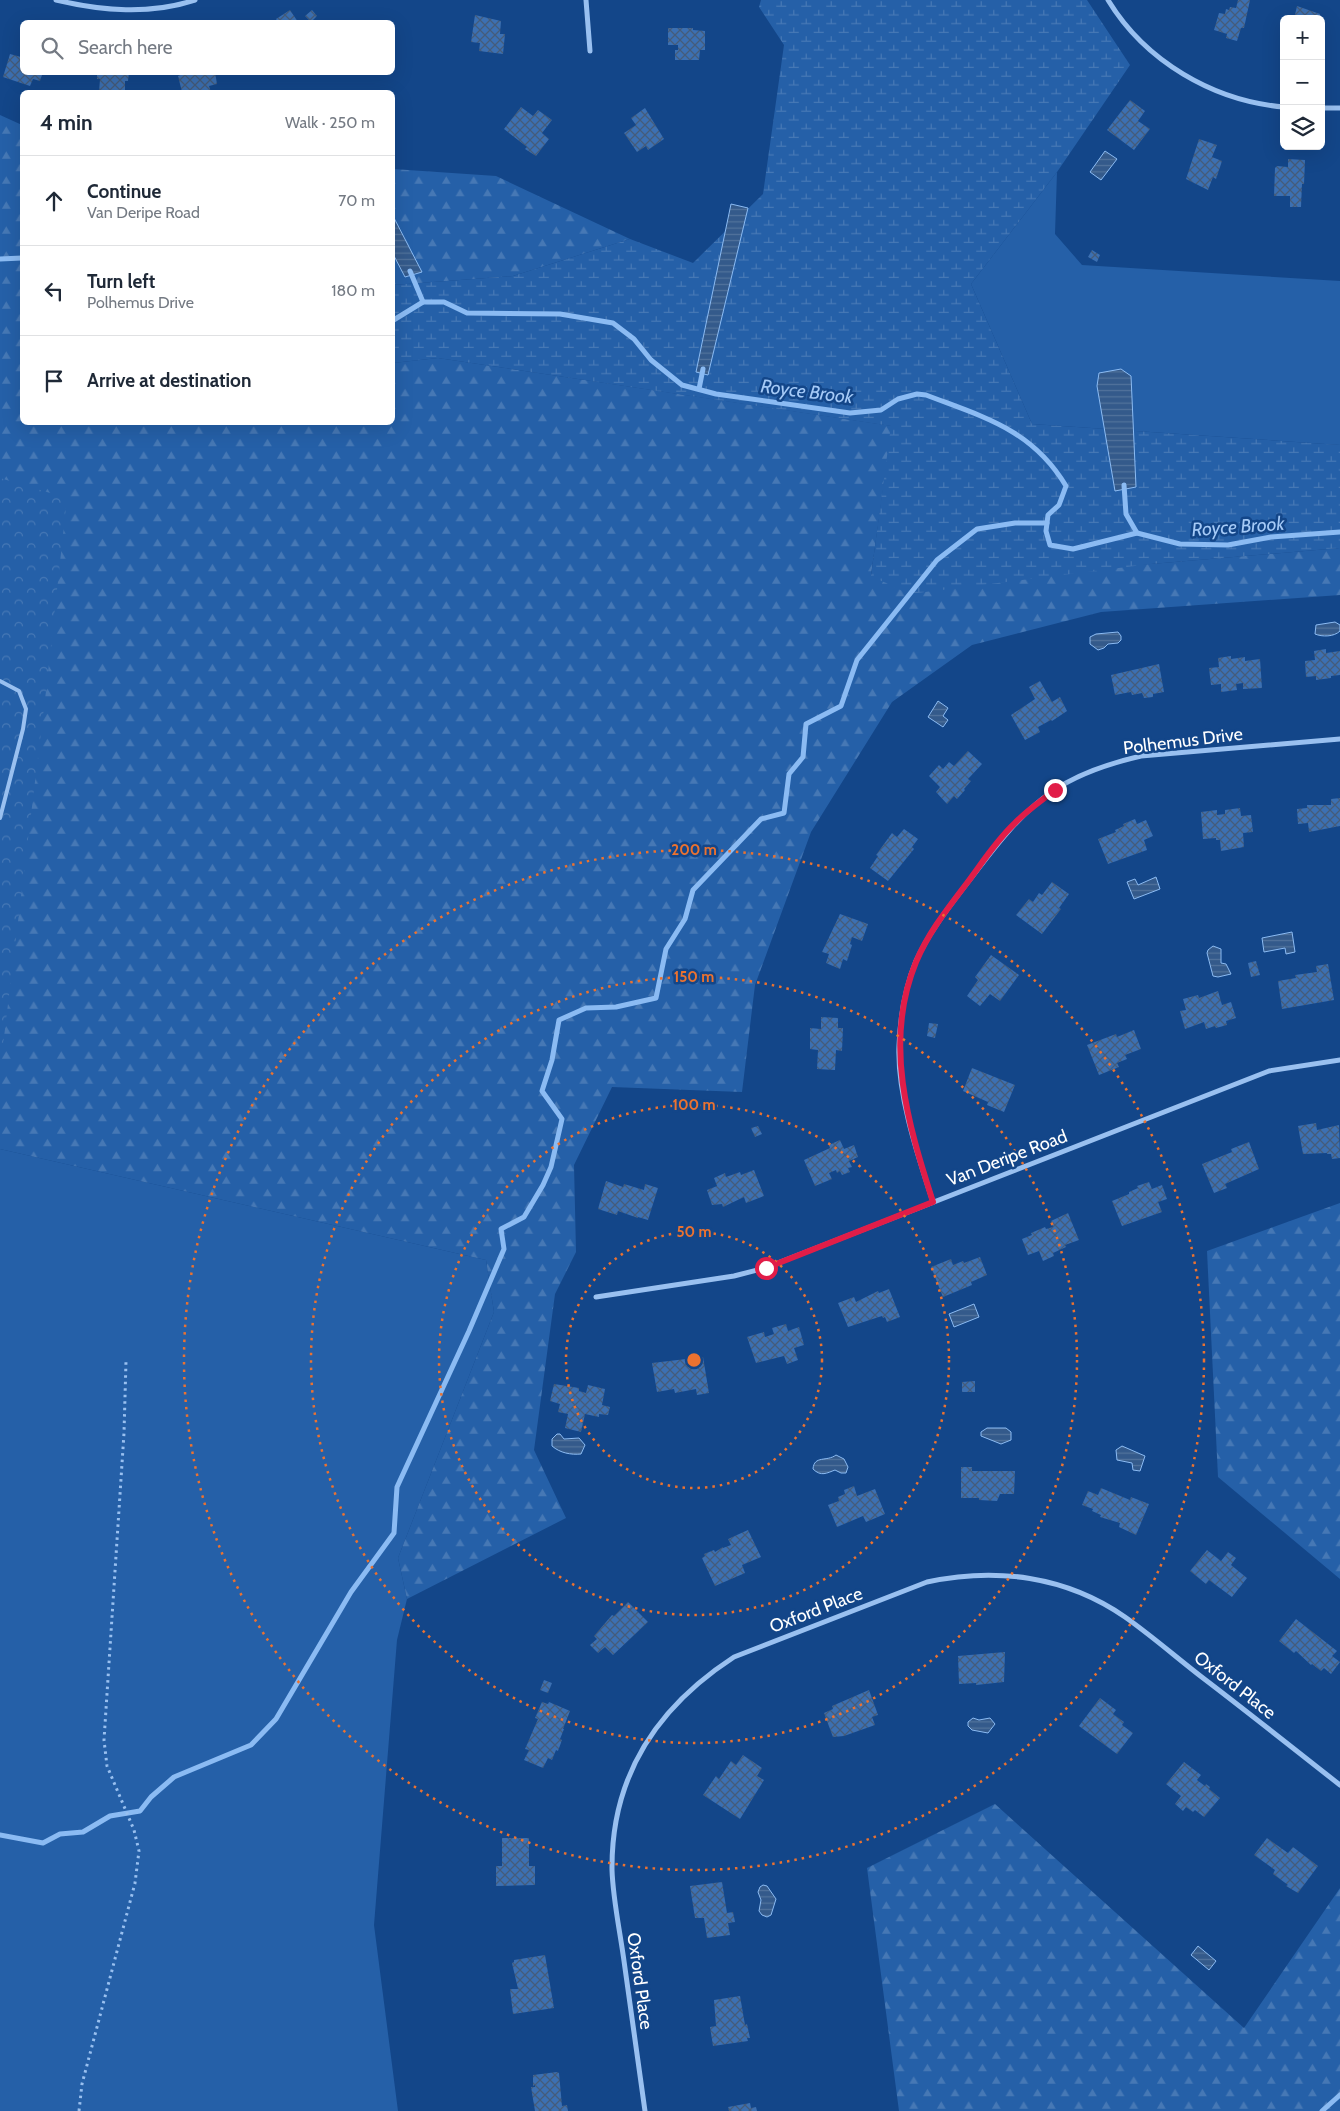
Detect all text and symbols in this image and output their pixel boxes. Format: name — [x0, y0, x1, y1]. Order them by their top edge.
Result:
map controls — [1280, 15, 1325, 150]
button: + — [1280, 15, 1325, 60]
search box — [20, 20, 395, 75]
icon: search — [38, 34, 66, 62]
text: Search here — [78, 36, 172, 59]
button: − — [1280, 60, 1325, 105]
button: layers — [1280, 105, 1325, 150]
text: 4 min — [40, 110, 93, 135]
text: Walk · 250 m — [285, 113, 375, 132]
text: Continue — [87, 180, 161, 203]
icon: ahead — [40, 187, 68, 215]
text: 70 m — [338, 191, 375, 210]
text: Van Deripe Road — [87, 203, 200, 222]
text: Turn left — [87, 270, 155, 293]
icon: left — [40, 277, 68, 305]
text: 180 m — [331, 281, 375, 300]
text: Polhemus Drive — [87, 293, 194, 312]
icon: arrive — [40, 367, 68, 395]
text: Arrive at destination — [87, 369, 251, 392]
water label: Royce Brook — [759, 374, 855, 409]
water label: Royce Brook — [1191, 512, 1286, 541]
street label: Polhemus Drive — [1122, 723, 1244, 759]
route end — [1044, 779, 1067, 802]
text: 200 m — [671, 841, 717, 859]
text: 150 m — [674, 968, 714, 986]
text: 100 m — [672, 1096, 716, 1114]
street label: Van Deripe Road — [944, 1125, 1070, 1191]
text: 50 m — [676, 1223, 712, 1241]
route start — [755, 1257, 778, 1280]
centre of rings — [685, 1351, 703, 1369]
street label: Oxford Place — [766, 1582, 866, 1638]
street label: Oxford Place — [1190, 1646, 1280, 1724]
street label: Oxford Place — [622, 1931, 658, 2031]

